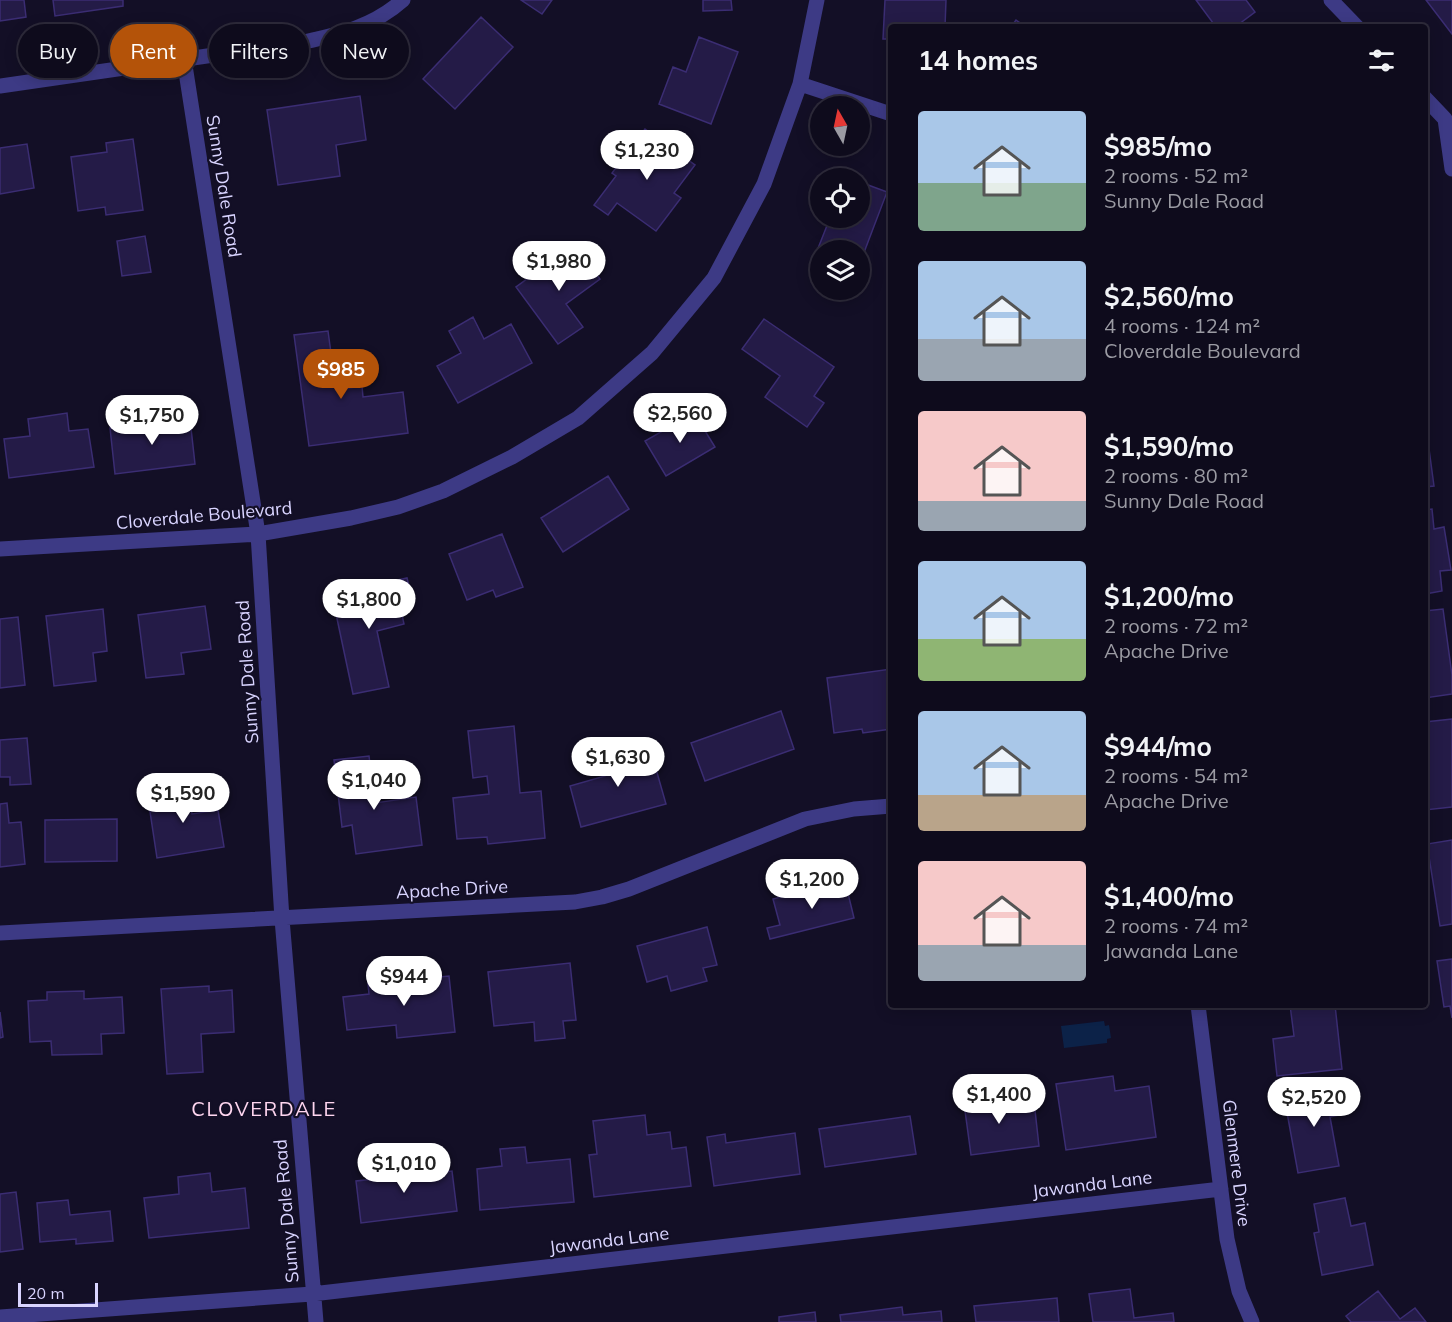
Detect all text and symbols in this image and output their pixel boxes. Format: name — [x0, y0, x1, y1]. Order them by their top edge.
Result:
chip: Buy — [18, 24, 98, 78]
chip: Rent — [110, 24, 197, 78]
chip: Filters — [209, 24, 309, 78]
chip: New — [321, 24, 409, 78]
text: 14 homes — [918, 44, 1038, 77]
icon: filters — [1365, 44, 1398, 77]
north arrow — [810, 96, 870, 156]
map controls — [810, 96, 870, 300]
street label: Sunny Dale Road — [201, 113, 247, 259]
pin: $1,230 — [598, 130, 696, 181]
text: $985/mo — [1104, 130, 1212, 163]
icon: home — [966, 135, 1038, 207]
text: $1,230 — [615, 137, 679, 162]
text: 2 rooms · 52 m² — [1104, 163, 1248, 188]
button: locate — [810, 168, 870, 228]
text: Sunny Dale Road — [1104, 188, 1264, 213]
button: layers — [810, 240, 870, 300]
pin: $1,980 — [510, 241, 608, 292]
text: $1,980 — [527, 248, 591, 273]
text: $2,560/mo — [1104, 280, 1234, 313]
icon: home — [966, 285, 1038, 357]
text: 4 rooms · 124 m² — [1104, 313, 1260, 338]
text: Cloverdale Boulevard — [1104, 338, 1301, 363]
pin: $985 — [305, 349, 377, 400]
text: $985 — [317, 356, 365, 381]
pin: $2,560 — [631, 393, 729, 444]
pin: $1,750 — [103, 395, 201, 446]
text: $2,560 — [648, 400, 712, 425]
text: $1,750 — [120, 402, 184, 427]
text: $1,590/mo — [1104, 430, 1234, 463]
icon: home — [966, 435, 1038, 507]
text: 2 rooms · 80 m² — [1104, 463, 1248, 488]
text: Sunny Dale Road — [1104, 488, 1264, 513]
street label: Cloverdale Boulevard — [115, 496, 293, 534]
pin: $1,800 — [320, 579, 418, 630]
text: $1,200/mo — [1104, 580, 1234, 613]
icon: home — [966, 585, 1038, 657]
text: $1,800 — [337, 586, 401, 611]
street label: Sunny Dale Road — [231, 599, 263, 745]
text: 2 rooms · 72 m² — [1104, 613, 1248, 638]
text: Apache Drive — [1104, 638, 1229, 663]
text: $944/mo — [1104, 730, 1212, 763]
icon: home — [966, 735, 1038, 807]
pin: $1,630 — [569, 737, 667, 788]
text: $1,630 — [586, 744, 650, 769]
pin: $1,040 — [325, 760, 423, 811]
text: 2 rooms · 54 m² — [1104, 763, 1248, 788]
text: $1,040 — [342, 767, 406, 792]
pin: $1,590 — [134, 773, 232, 824]
text: $1,590 — [151, 780, 215, 805]
text: Apache Drive — [1104, 788, 1229, 813]
pin: $1,200 — [763, 859, 861, 910]
text: $1,200 — [780, 866, 844, 891]
street label: Apache Drive — [395, 875, 509, 903]
text: $1,400/mo — [1104, 880, 1234, 913]
icon: home — [966, 885, 1038, 957]
text: 2 rooms · 74 m² — [1104, 913, 1248, 938]
text: Jawanda Lane — [1104, 938, 1238, 963]
pin: $944 — [368, 956, 440, 1007]
text: $944 — [380, 963, 428, 988]
pin: $1,400 — [950, 1074, 1048, 1125]
pin: $2,520 — [1265, 1077, 1363, 1128]
text: $1,400 — [967, 1081, 1031, 1106]
text: $2,520 — [1282, 1084, 1346, 1109]
district label: CLOVERDALE — [191, 1096, 337, 1121]
street label: Glenmere Drive — [1218, 1098, 1256, 1228]
street label: Sunny Dale Road — [268, 1138, 304, 1284]
pin: $1,010 — [355, 1143, 453, 1194]
text: $1,010 — [372, 1150, 436, 1175]
street label: Jawanda Lane — [1031, 1165, 1153, 1203]
street label: Jawanda Lane — [548, 1221, 670, 1259]
scale bar — [18, 1280, 98, 1308]
text: 20 m — [27, 1283, 64, 1303]

